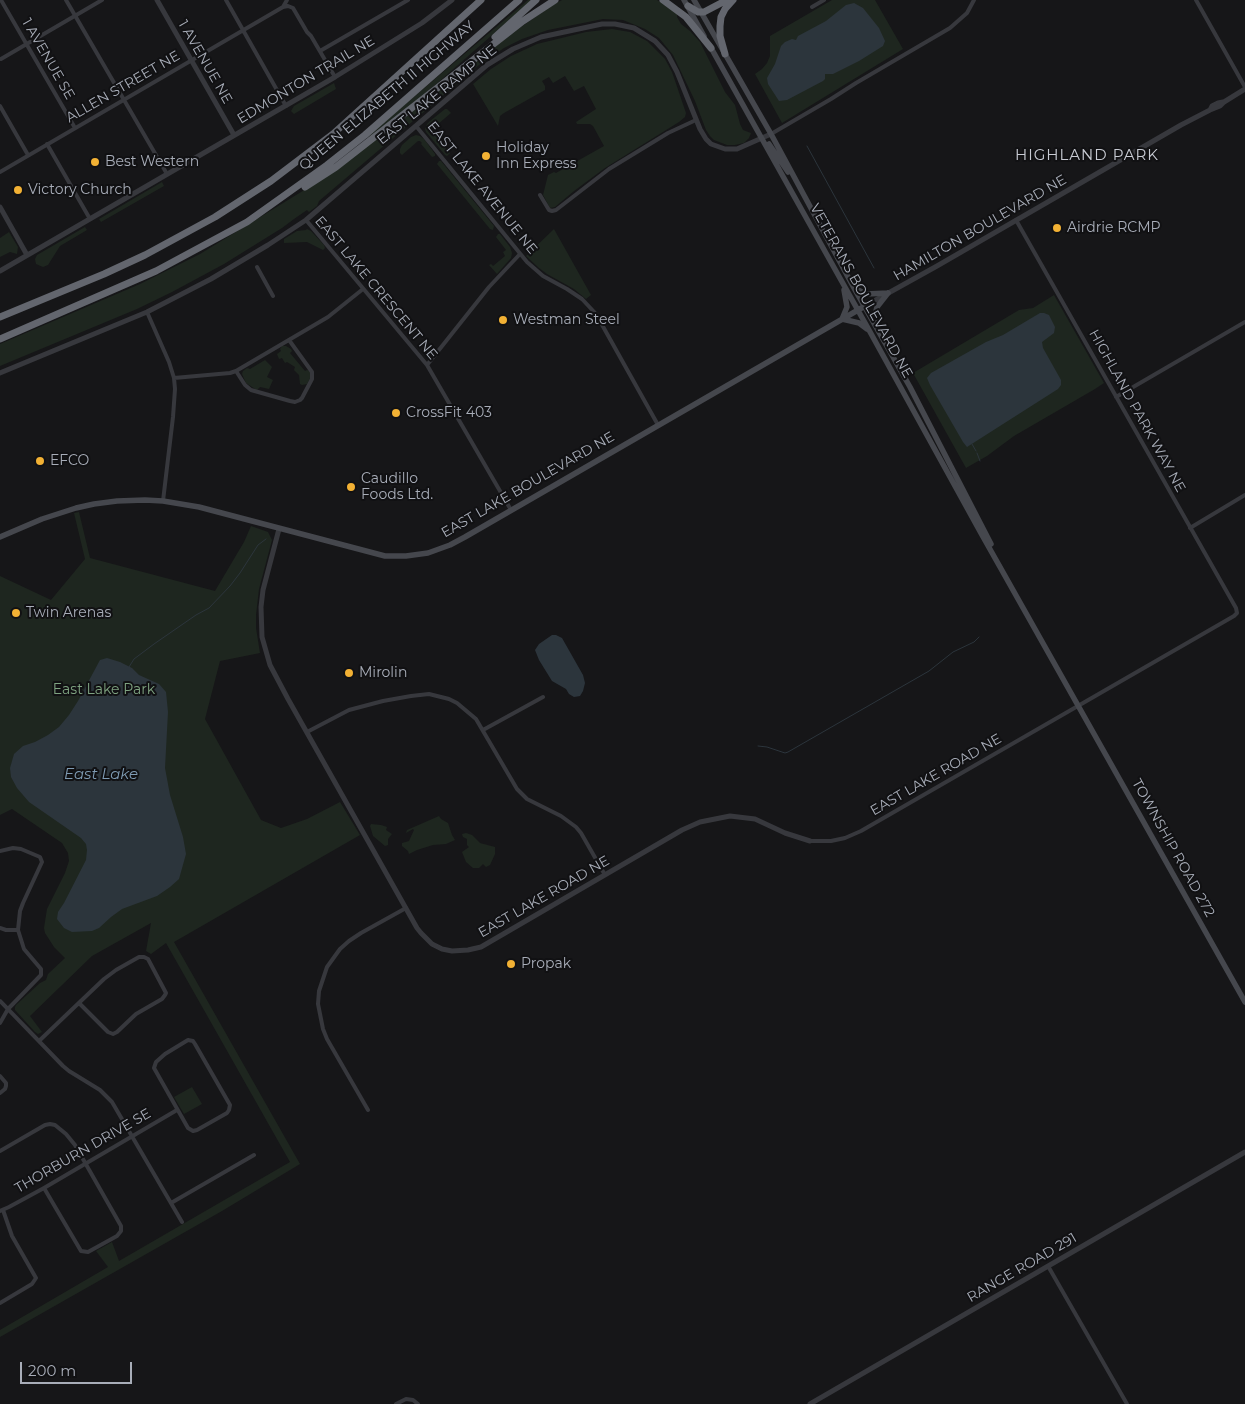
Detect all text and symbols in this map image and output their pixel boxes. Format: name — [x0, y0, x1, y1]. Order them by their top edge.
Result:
street label: 1 AVENUE SE — [18, 16, 78, 102]
street label: 1 AVENUE NE — [174, 17, 236, 107]
street label: QUEEN ELIZABETH II HIGHWAY — [296, 18, 478, 174]
street label: EDMONTON TRAIL NE — [234, 32, 378, 128]
street label: EAST LAKE RAMP NE — [374, 42, 500, 148]
street label: ALLEN STREET NE — [63, 48, 183, 126]
street label: EAST LAKE AVENUE NE — [423, 118, 541, 258]
place label: Holiday Inn Express — [496, 140, 577, 172]
district label: HIGHLAND PARK — [1013, 147, 1161, 165]
marker: Holiday Inn Express — [480, 150, 492, 162]
place label: Best Western — [105, 154, 199, 170]
marker: Best Western — [89, 156, 101, 168]
street label: HAMILTON BOULEVARD NE — [890, 171, 1070, 285]
place label: Victory Church — [28, 182, 132, 198]
marker: Victory Church — [12, 184, 24, 196]
street label: VETERANS BOULEVARD NE — [806, 201, 916, 381]
street label: EAST LAKE CRESCENT NE — [311, 213, 441, 363]
place label: Airdrie RCMP — [1067, 220, 1161, 236]
marker: Airdrie RCMP — [1051, 222, 1063, 234]
place label: Westman Steel — [513, 312, 620, 328]
marker: Westman Steel — [497, 314, 509, 326]
street label: HIGHLAND PARK WAY NE — [1085, 327, 1189, 495]
place label: CrossFit 403 — [406, 405, 492, 421]
marker: CrossFit 403 — [390, 407, 402, 419]
street label: EAST LAKE BOULEVARD NE — [438, 428, 618, 542]
place label: EFCO — [50, 453, 89, 469]
marker: EFCO — [34, 455, 46, 467]
place label: Caudillo Foods Ltd. — [361, 471, 433, 504]
marker: Caudillo Foods Ltd. — [345, 481, 357, 493]
place label: Twin Arenas — [26, 605, 111, 621]
marker: Twin Arenas — [10, 607, 22, 619]
place label: Mirolin — [359, 665, 407, 681]
marker: Mirolin — [343, 667, 355, 679]
park label: East Lake Park — [53, 682, 155, 698]
street label: EAST LAKE ROAD NE — [867, 731, 1005, 819]
water label: East Lake — [64, 766, 138, 784]
street label: TOWNSHIP ROAD 272 — [1128, 776, 1218, 920]
street label: EAST LAKE ROAD NE — [475, 853, 613, 941]
place label: Propak — [521, 956, 571, 972]
marker: Propak — [505, 958, 517, 970]
street label: THORBURN DRIVE SE — [12, 1105, 154, 1197]
street label: RANGE ROAD 291 — [964, 1230, 1080, 1306]
scale bar — [22, 1352, 135, 1384]
text: 200 m — [28, 1361, 76, 1380]

